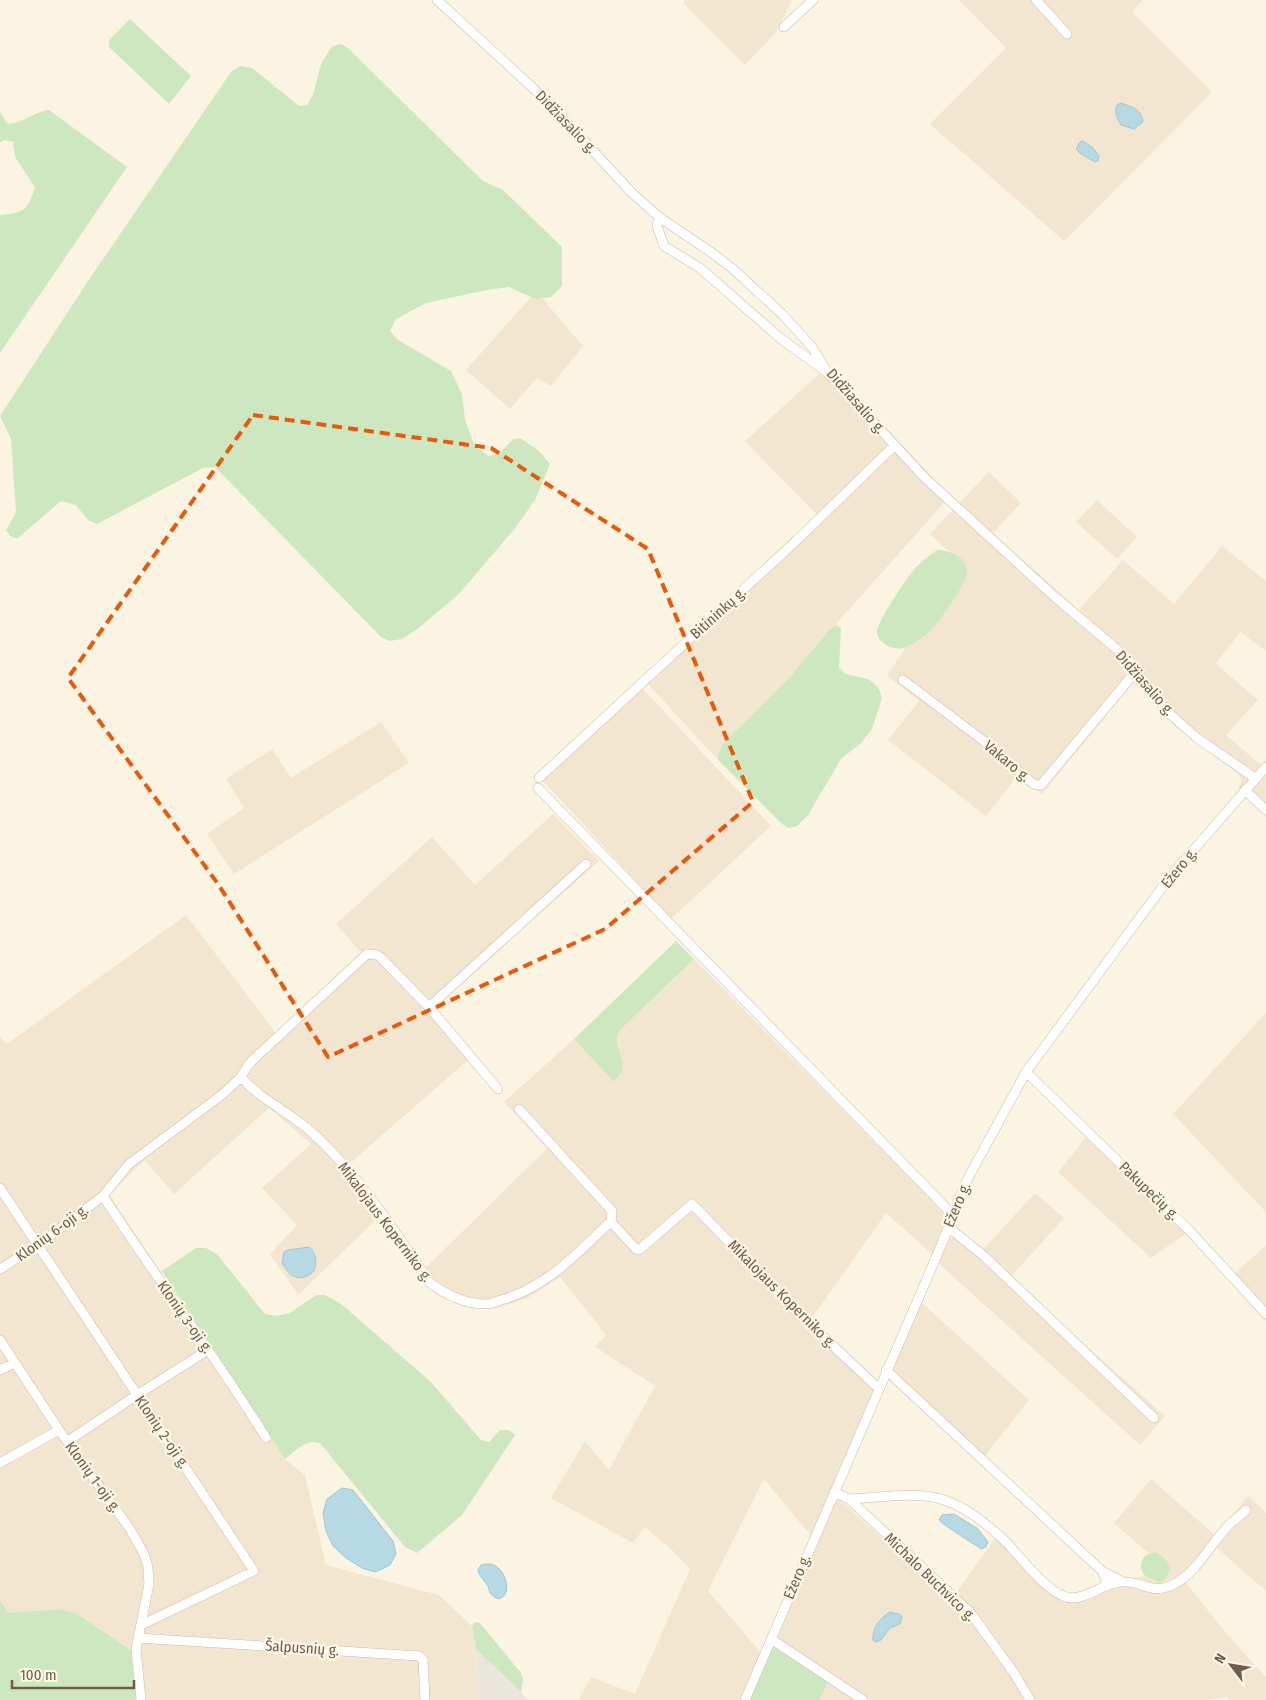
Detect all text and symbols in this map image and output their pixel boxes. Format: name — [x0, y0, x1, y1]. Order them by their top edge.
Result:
street label: Didžiasalio g. — [532, 87, 600, 157]
street label: Didžiasalio g. — [823, 365, 889, 437]
street label: Bitininkų g. — [686, 583, 750, 643]
street label: Didžiasalio g. — [1112, 647, 1178, 719]
street label: Vakaro g. — [980, 736, 1034, 786]
street label: Ežero g. — [1157, 844, 1201, 892]
street label: Mikalojaus Koperniko g. — [334, 1158, 436, 1286]
street label: Pakupečių g. — [1115, 1158, 1183, 1224]
street label: Ežero g. — [940, 1180, 974, 1230]
street label: Klonių 6-oji g. — [12, 1201, 92, 1265]
street label: Mikalojaus Koperniko g. — [724, 1236, 840, 1352]
street label: Klonių 3-oji g. — [153, 1277, 217, 1357]
street label: Klonių 2-oji g. — [131, 1392, 193, 1472]
street label: Klonių 1-oji g. — [61, 1438, 125, 1516]
street label: Michalo Buchvico g. — [881, 1529, 979, 1625]
street label: Ežero g. — [780, 1552, 814, 1602]
street label: Šalpusnių g. — [264, 1636, 340, 1660]
north arrow — [1206, 1640, 1256, 1690]
text: N — [1211, 1651, 1230, 1667]
scale bar — [12, 1658, 135, 1690]
text: 100 m — [20, 1666, 57, 1684]

